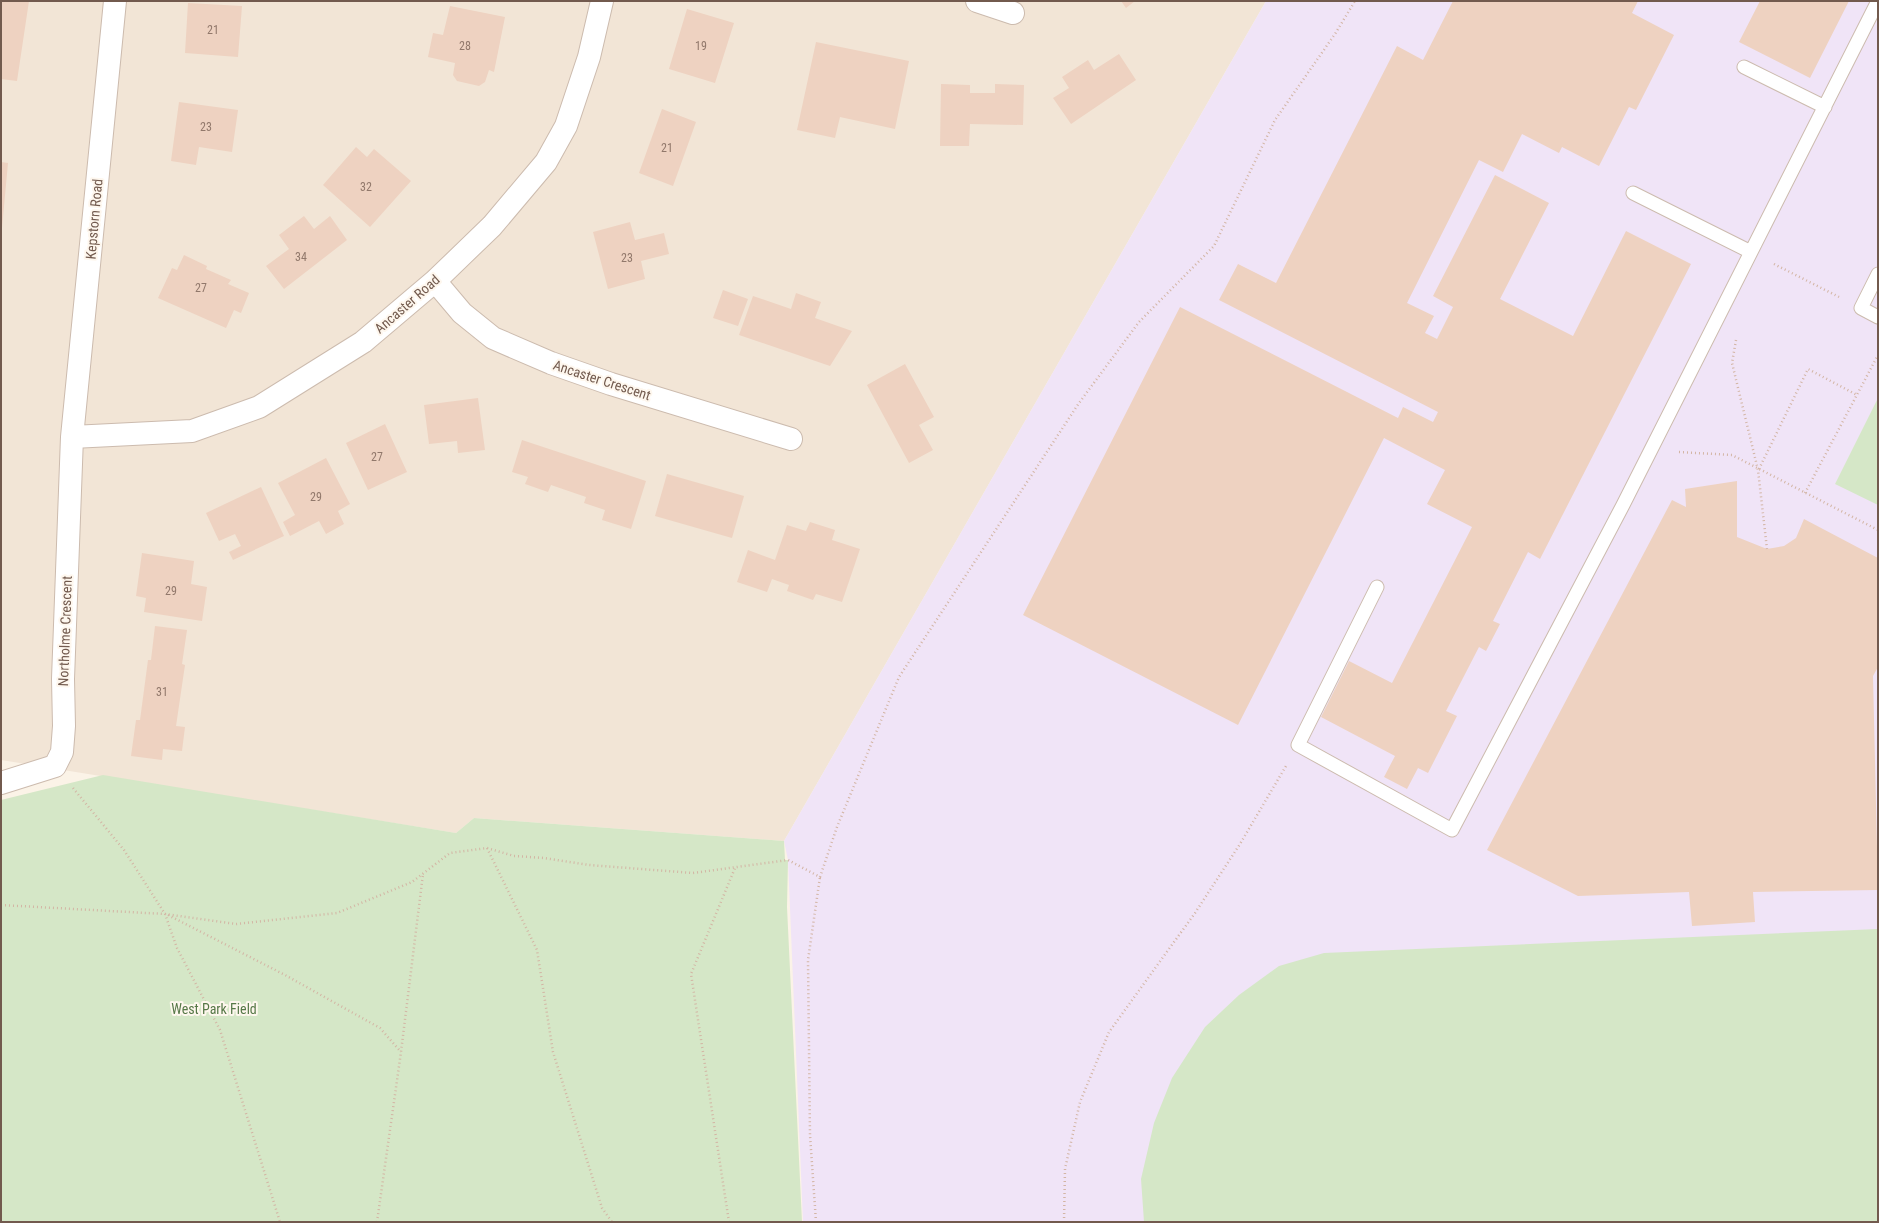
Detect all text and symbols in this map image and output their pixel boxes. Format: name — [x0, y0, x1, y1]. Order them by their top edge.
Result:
house number: 21 — [207, 23, 219, 37]
house number: 28 — [459, 39, 471, 53]
house number: 19 — [695, 39, 707, 53]
house number: 23 — [200, 120, 212, 134]
house number: 21 — [661, 141, 673, 155]
street label: Kepstorn Road — [83, 178, 105, 260]
house number: 32 — [360, 180, 372, 194]
house number: 34 — [295, 250, 307, 264]
house number: 23 — [621, 251, 633, 265]
street label: Ancaster Road — [371, 271, 443, 337]
house number: 27 — [195, 281, 207, 295]
street label: Ancaster Crescent — [551, 357, 653, 403]
house number: 27 — [371, 450, 383, 464]
house number: 29 — [310, 490, 322, 504]
street label: Northolme Crescent — [55, 575, 75, 687]
house number: 29 — [165, 584, 177, 598]
house number: 31 — [156, 685, 168, 699]
park label: West Park Field — [171, 1001, 257, 1017]

